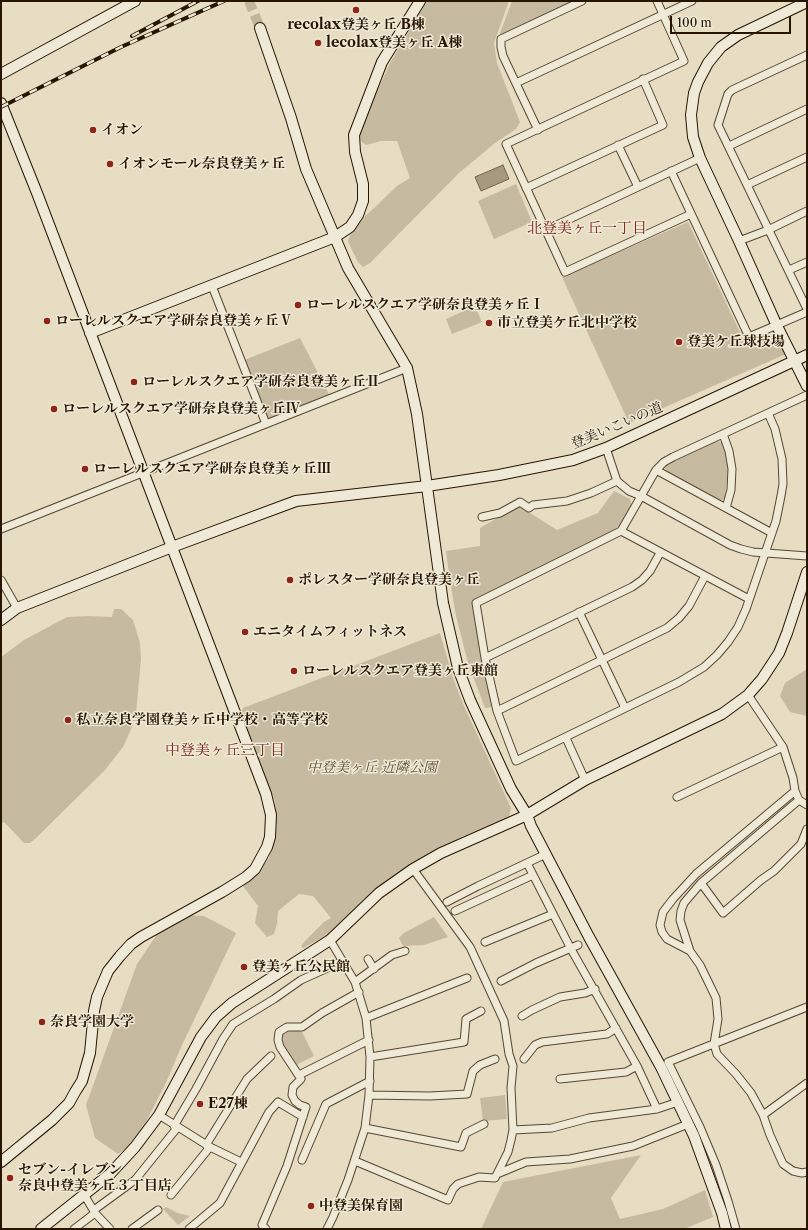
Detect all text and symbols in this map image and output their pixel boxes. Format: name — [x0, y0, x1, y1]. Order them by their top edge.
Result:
marker: recolax登美ヶ丘 B棟 — [351, 5, 361, 15]
scale bar — [672, 8, 793, 34]
text: 100 m — [677, 15, 712, 30]
place label: recolax登美ヶ丘 B棟 — [287, 17, 425, 33]
place label: lecolax登美ヶ丘 A棟 — [326, 35, 462, 51]
marker: lecolax登美ヶ丘 A棟 — [313, 38, 323, 48]
place label: イオン — [101, 122, 143, 138]
marker: イオン — [88, 125, 98, 135]
place label: イオンモール奈良登美ヶ丘 — [118, 156, 285, 172]
marker: イオンモール奈良登美ヶ丘 — [105, 159, 115, 169]
district label: 北登美ヶ丘一丁目 — [527, 220, 647, 238]
place label: ローレルスクエア学研奈良登美ヶ丘Ⅰ — [306, 297, 544, 313]
marker: ローレルスクエア学研奈良登美ヶ丘Ⅰ — [293, 300, 303, 310]
place label: ローレルスクエア学研奈良登美ヶ丘Ⅴ — [55, 313, 293, 329]
place label: 市立登美ケ丘北中学校 — [497, 315, 637, 331]
marker: ローレルスクエア学研奈良登美ヶ丘Ⅴ — [42, 316, 52, 326]
marker: 市立登美ケ丘北中学校 — [484, 318, 494, 328]
place label: 登美ケ丘球技場 — [687, 334, 785, 350]
marker: 登美ケ丘球技場 — [674, 337, 684, 347]
place label: ローレルスクエア学研奈良登美ヶ丘Ⅱ — [142, 374, 380, 390]
marker: ローレルスクエア学研奈良登美ヶ丘Ⅱ — [129, 377, 139, 387]
street label: 登美いこいの道 — [569, 399, 665, 453]
place label: ローレルスクエア学研奈良登美ヶ丘Ⅳ — [62, 401, 300, 417]
marker: ローレルスクエア学研奈良登美ヶ丘Ⅳ — [49, 404, 59, 414]
place label: ローレルスクエア学研奈良登美ヶ丘Ⅲ — [93, 461, 331, 477]
marker: ローレルスクエア学研奈良登美ヶ丘Ⅲ — [80, 464, 90, 474]
place label: ポレスター学研奈良登美ヶ丘 — [298, 572, 480, 588]
marker: ポレスター学研奈良登美ヶ丘 — [285, 575, 295, 585]
place label: エニタイムフィットネス — [253, 624, 407, 640]
marker: エニタイムフィットネス — [240, 627, 250, 637]
place label: ローレルスクエア登美ヶ丘東館 — [302, 663, 498, 679]
marker: ローレルスクエア登美ヶ丘東館 — [289, 666, 299, 676]
place label: 私立奈良学園登美ヶ丘中学校・高等学校 — [76, 712, 328, 728]
marker: 私立奈良学園登美ヶ丘中学校・高等学校 — [63, 715, 73, 725]
district label: 中登美ヶ丘三丁目 — [165, 742, 285, 760]
park label: 中登美ヶ丘 近隣公園 — [307, 760, 437, 776]
place label: 登美ヶ丘公民館 — [252, 959, 350, 975]
marker: 登美ヶ丘公民館 — [239, 962, 249, 972]
place label: 奈良学園大学 — [50, 1014, 134, 1030]
marker: 奈良学園大学 — [37, 1017, 47, 1027]
place label: E27棟 — [208, 1096, 248, 1112]
marker: E27棟 — [195, 1099, 205, 1109]
place label: セブン-イレブン 奈良中登美ヶ丘３丁目店 — [18, 1162, 172, 1194]
marker: セブン-イレブン 奈良中登美ヶ丘３丁目店 — [5, 1173, 15, 1183]
place label: 中登美保育園 — [319, 1198, 403, 1214]
marker: 中登美保育園 — [306, 1201, 316, 1211]

